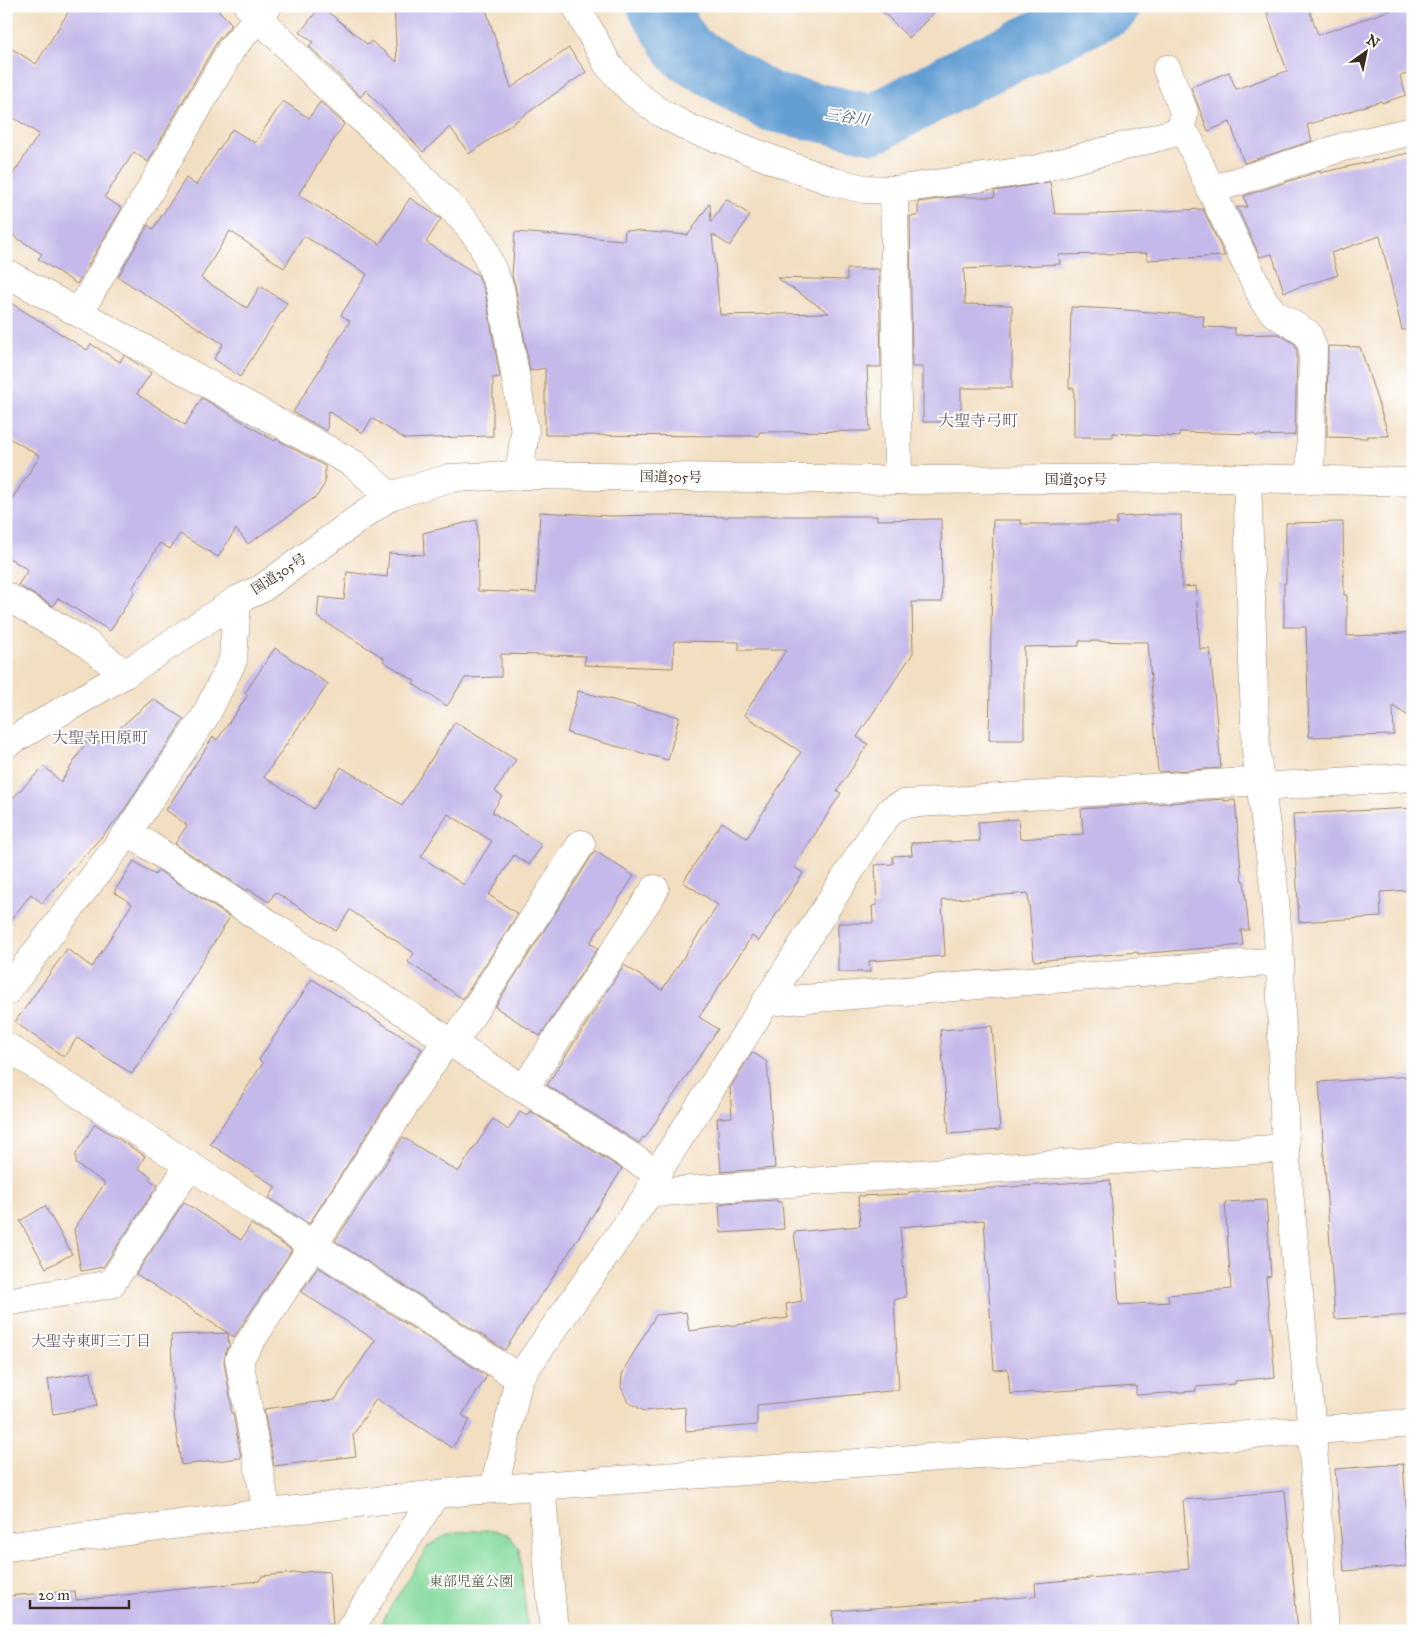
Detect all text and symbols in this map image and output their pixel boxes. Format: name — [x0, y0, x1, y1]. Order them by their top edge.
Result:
north arrow — [1342, 28, 1392, 78]
text: N — [1363, 31, 1383, 52]
water label: 三谷川 — [823, 105, 873, 130]
district label: 大聖寺弓町 — [938, 411, 1018, 430]
street label: 国道305号 — [640, 468, 702, 486]
street label: 国道305号 — [1045, 471, 1107, 488]
street label: 国道305号 — [248, 550, 310, 598]
district label: 大聖寺田原町 — [52, 728, 148, 747]
district label: 大聖寺東町三丁目 — [31, 1332, 151, 1350]
park label: 東部児童公園 — [429, 1573, 513, 1590]
scale bar — [30, 1577, 129, 1609]
text: 20 m — [38, 1586, 70, 1604]

